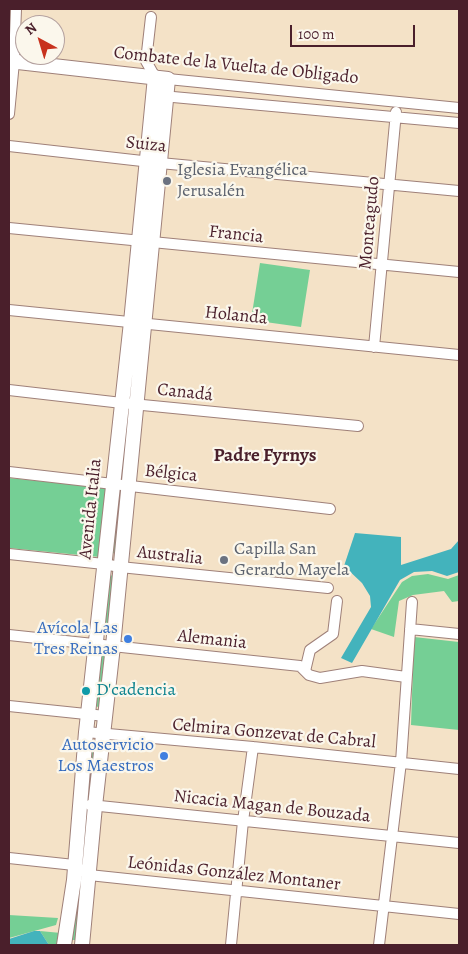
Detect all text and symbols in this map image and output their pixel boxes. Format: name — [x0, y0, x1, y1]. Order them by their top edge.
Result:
north arrow — [15, 15, 65, 65]
scale bar — [293, 15, 418, 47]
text: N — [21, 18, 41, 39]
text: 100 m — [298, 24, 335, 44]
street label: Combate de la Vuelta de Obligado — [113, 42, 359, 90]
street label: Suiza — [124, 132, 168, 158]
place label: Iglesia Evangélica Jerusalén — [177, 160, 307, 202]
marker: Iglesia Evangélica Jerusalén — [161, 175, 173, 187]
street label: Monteagudo — [355, 175, 385, 271]
street label: Francia — [208, 221, 264, 249]
street label: Holanda — [204, 302, 268, 330]
street label: Canadá — [156, 379, 214, 407]
district label: Padre Fyrnys — [213, 445, 317, 467]
street label: Avenida Italia — [75, 458, 107, 560]
street label: Bélgica — [144, 460, 198, 488]
place label: Capilla San Gerardo Mayela — [234, 539, 349, 582]
street label: Australia — [136, 542, 204, 570]
marker: Capilla San Gerardo Mayela — [218, 554, 230, 566]
place label: Avícola Las Tres Reinas — [34, 618, 118, 660]
street label: Alemania — [176, 626, 248, 654]
marker: Avícola Las Tres Reinas — [122, 633, 134, 645]
place label: D'cadencia — [96, 680, 176, 702]
marker: D'cadencia — [80, 685, 92, 697]
street label: Celmira Gonzevat de Cabral — [171, 714, 377, 754]
place label: Autoservicio Los Maestros — [58, 735, 154, 778]
marker: Autoservicio Los Maestros — [158, 750, 170, 762]
street label: Nicacia Magan de Bouzada — [173, 786, 371, 828]
street label: Leónidas González Montaner — [126, 852, 342, 896]

